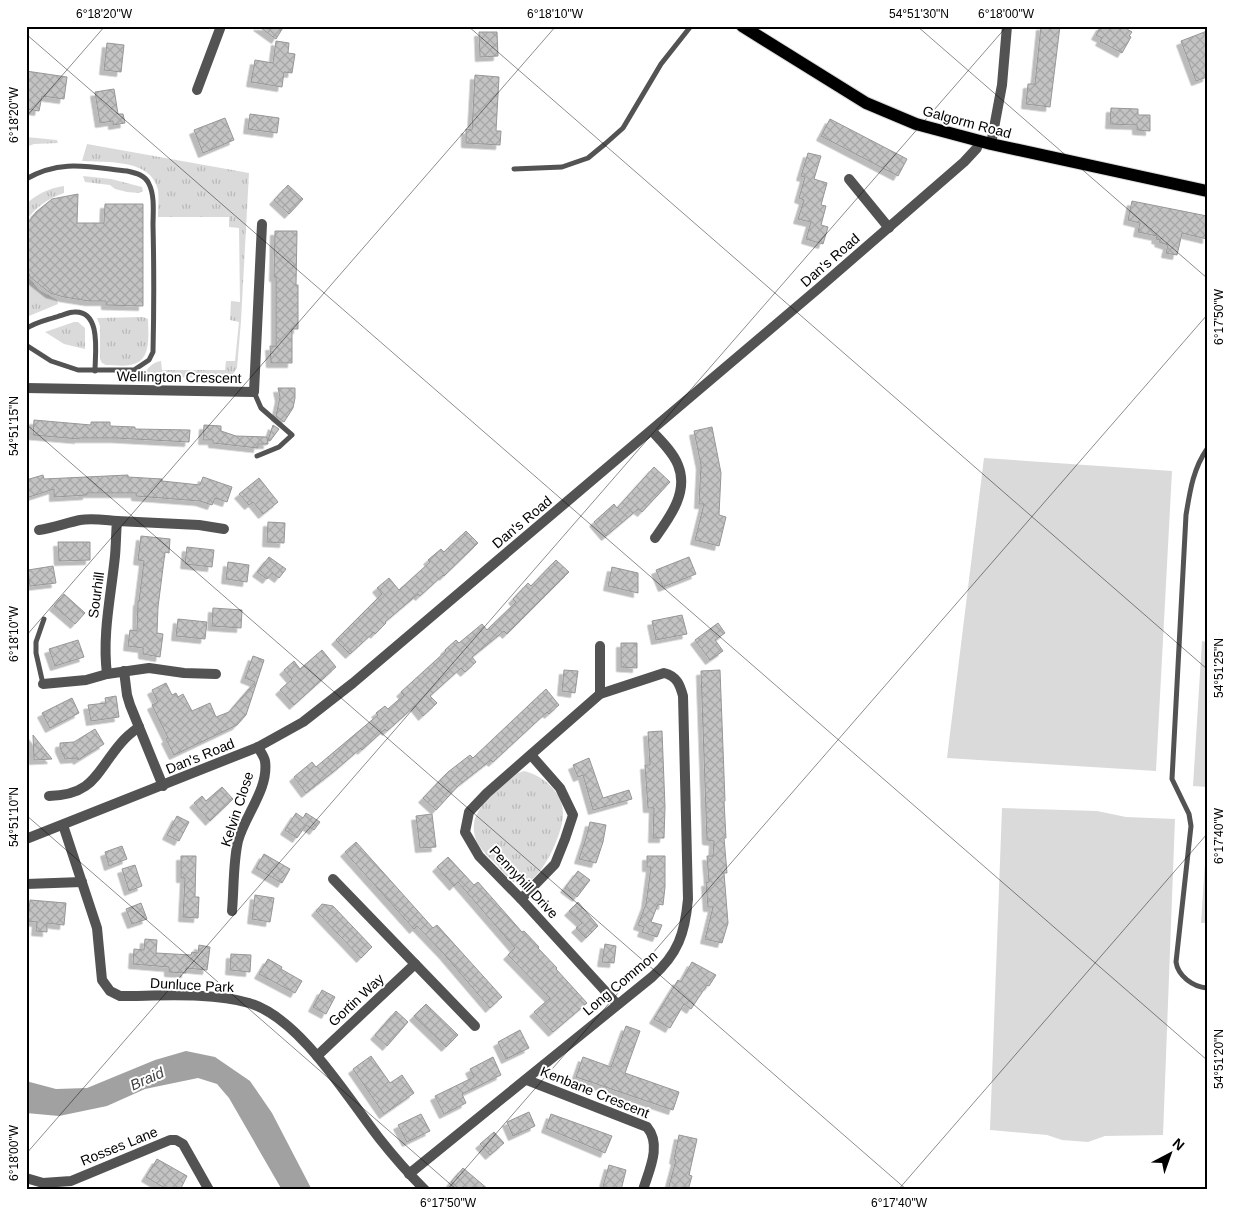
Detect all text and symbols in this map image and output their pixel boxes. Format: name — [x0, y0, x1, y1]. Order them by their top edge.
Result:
text: 6°18'20"W — [76, 7, 133, 21]
text: 6°18'10"W — [527, 7, 584, 21]
text: 54°51'30"N — [889, 7, 949, 21]
text: 6°18'00"W — [978, 7, 1035, 21]
text: 6°18'20"W — [7, 86, 21, 143]
street label: Galgorm Road — [921, 102, 1013, 142]
street label: Dan's Road — [797, 230, 863, 290]
text: 6°17'50"W — [1212, 288, 1226, 345]
street label: Wellington Crescent — [116, 368, 242, 386]
text: 54°51'15"N — [7, 396, 21, 456]
street label: Dan's Road — [489, 493, 555, 551]
street label: Sourhill — [85, 571, 107, 619]
text: 6°18'10"W — [7, 605, 21, 662]
text: 54°51'25"N — [1212, 638, 1226, 698]
street label: Dan's Road — [163, 735, 237, 777]
street label: Kelvin Close — [217, 769, 257, 848]
text: 54°51'10"N — [7, 787, 21, 847]
text: 6°17'40"W — [1212, 807, 1226, 864]
street label: Pennyhill Drive — [486, 842, 562, 922]
street label: Long Common — [580, 947, 660, 1019]
street label: Gortin Way — [325, 970, 387, 1030]
street label: Dunluce Park — [150, 975, 235, 995]
text: 54°51'20"N — [1212, 1029, 1226, 1089]
water label: Braid — [127, 1063, 167, 1093]
street label: Kenbane Crescent — [538, 1063, 652, 1121]
street label: Rosses Lane — [78, 1123, 160, 1169]
text: 6°18'00"W — [7, 1124, 21, 1181]
north arrow — [1146, 1128, 1196, 1178]
text: N — [1169, 1135, 1188, 1154]
text: 6°17'50"W — [420, 1196, 477, 1210]
text: 6°17'40"W — [871, 1196, 928, 1210]

